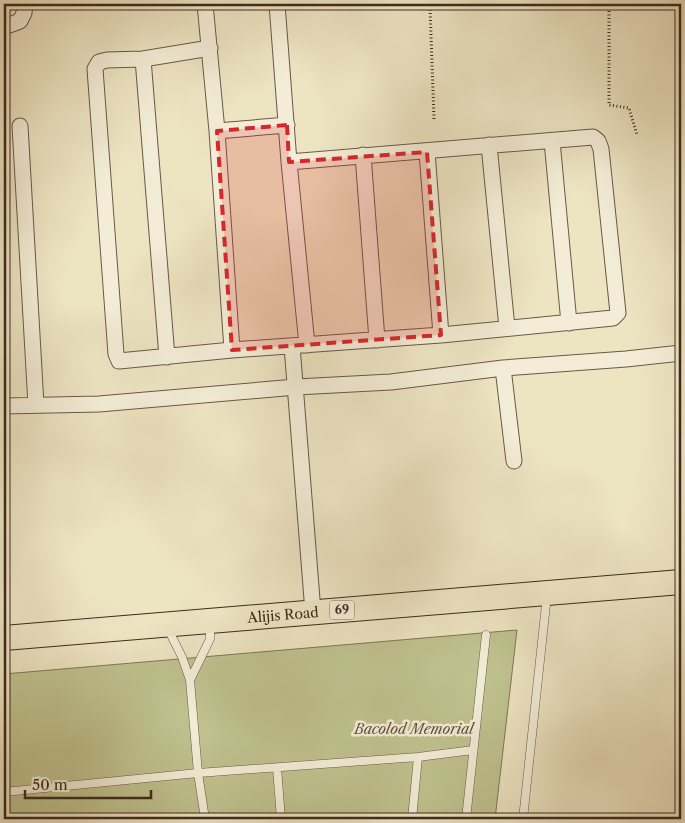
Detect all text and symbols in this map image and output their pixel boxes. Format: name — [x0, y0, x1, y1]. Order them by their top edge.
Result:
road number: 69 — [330, 600, 354, 620]
street label: Alijis Road — [246, 603, 320, 627]
park label: Bacolod Memorial — [353, 720, 475, 738]
scale bar — [25, 768, 151, 800]
text: 50 m — [32, 775, 68, 794]

